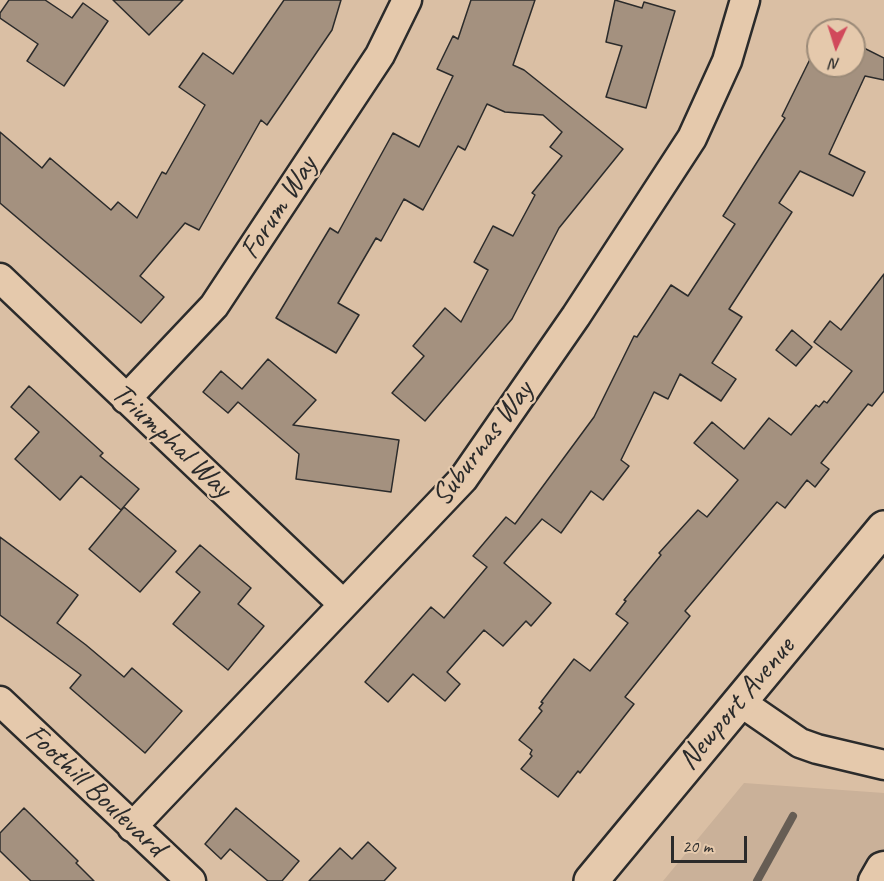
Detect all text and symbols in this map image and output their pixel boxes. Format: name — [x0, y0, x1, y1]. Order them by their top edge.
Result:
north arrow — [806, 18, 866, 78]
text: N — [829, 54, 841, 74]
street label: Forum Way — [232, 150, 326, 266]
street label: Suburnas Way — [424, 374, 542, 514]
street label: Triumphal Way — [103, 376, 239, 506]
street label: Newport Avenue — [671, 630, 803, 778]
street label: Foothill Boulevard — [17, 717, 173, 865]
scale bar — [674, 824, 750, 862]
text: 20 m — [682, 835, 713, 857]

